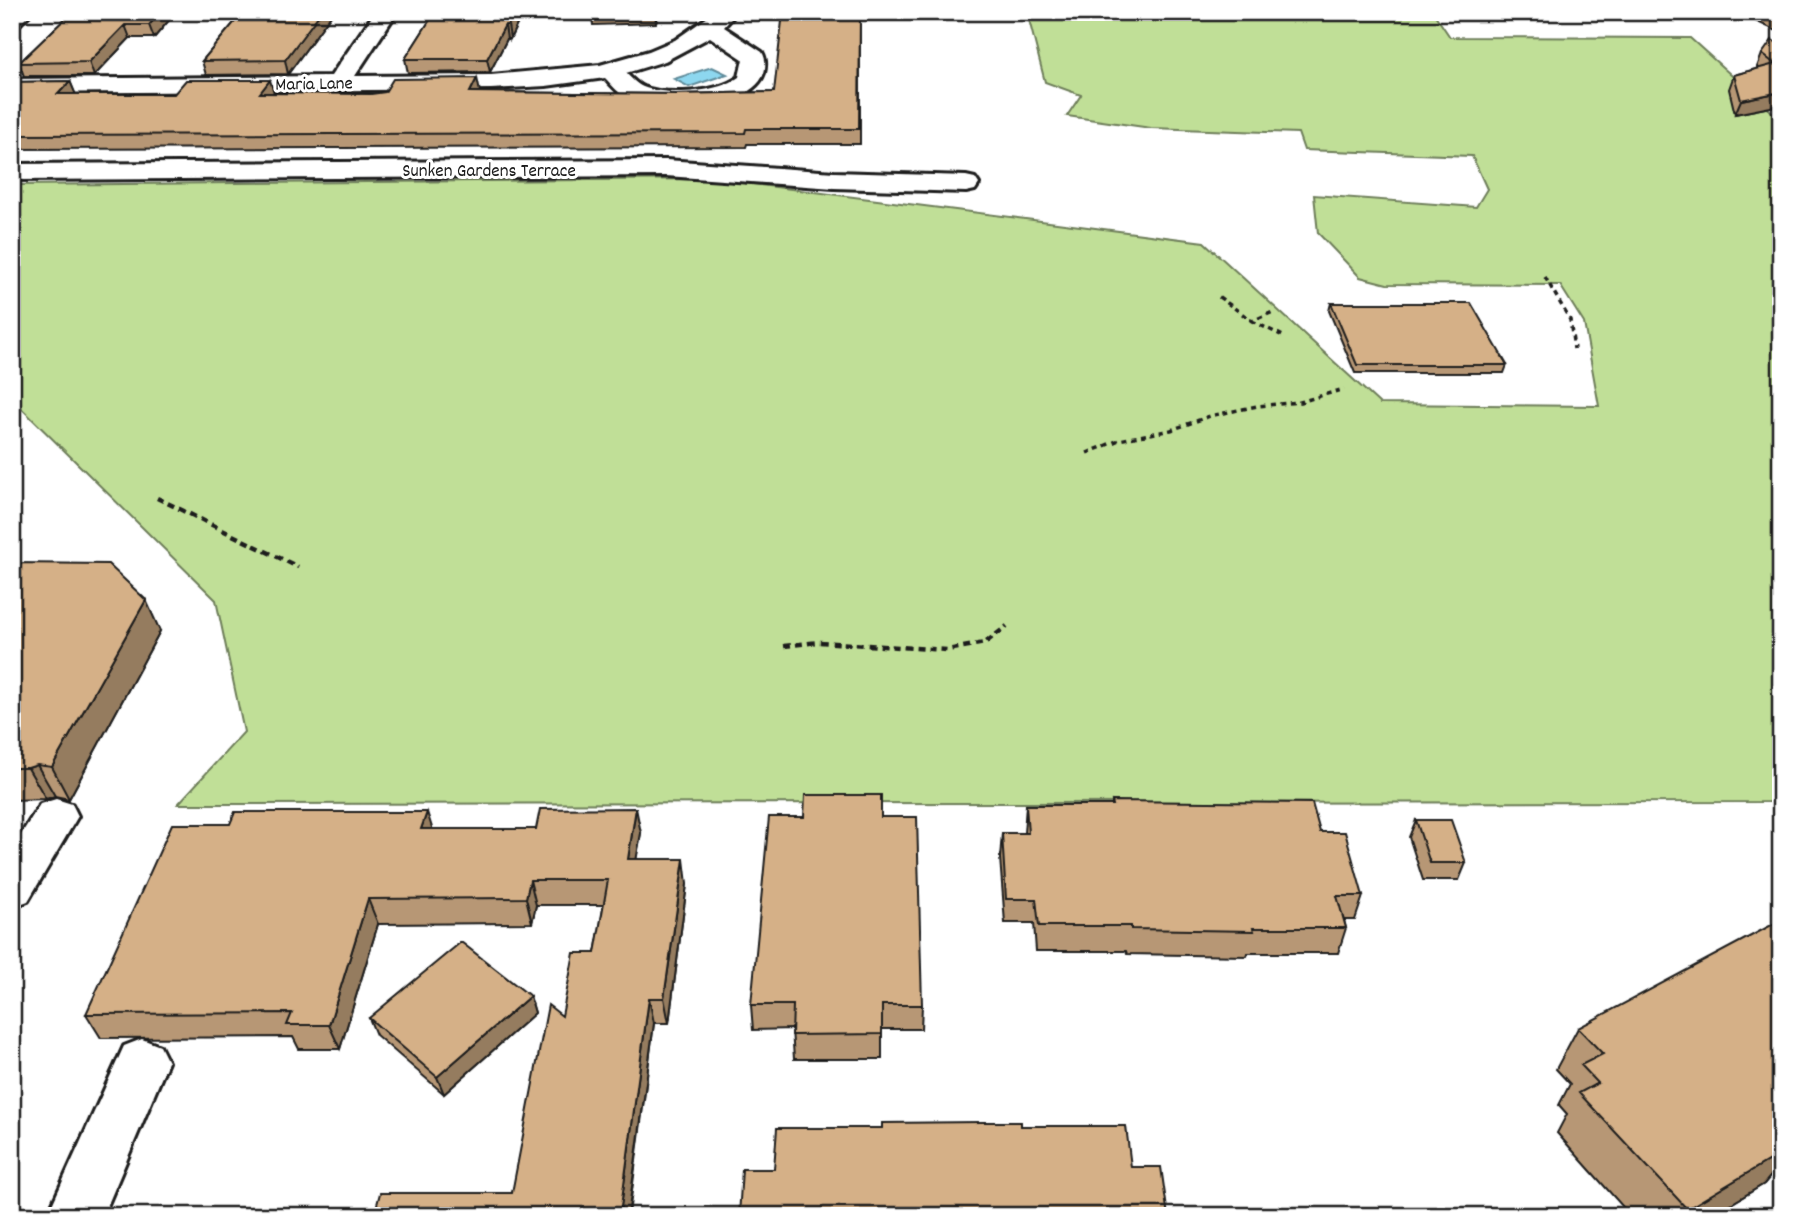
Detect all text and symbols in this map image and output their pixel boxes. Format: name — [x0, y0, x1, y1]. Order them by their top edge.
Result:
street label: Maria Lane — [275, 71, 353, 100]
street label: Sunken Gardens Terrace — [402, 159, 576, 186]

